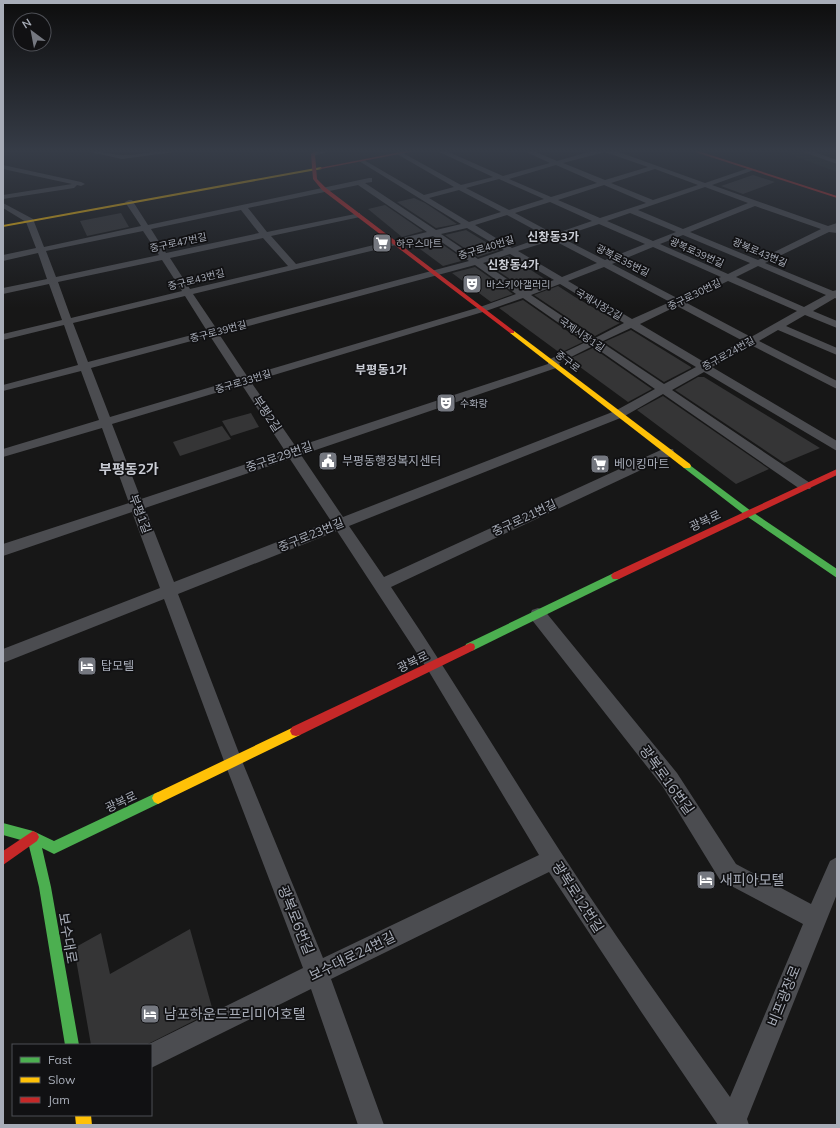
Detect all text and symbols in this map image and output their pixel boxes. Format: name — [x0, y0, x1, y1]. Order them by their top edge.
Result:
north arrow — [12, 12, 52, 52]
text: N — [19, 15, 34, 32]
district label: 신창동3가 — [527, 229, 579, 244]
street label: 중구로47번길 — [148, 230, 208, 255]
supermarket icon: 하우스마트 — [371, 232, 393, 254]
street label: 중구로40번길 — [457, 233, 516, 262]
street label: 광복로39번길 — [668, 235, 726, 270]
street label: 광복로43번길 — [731, 235, 789, 270]
place label: 하우스마트 — [396, 237, 442, 250]
street label: 광복로35번길 — [594, 241, 652, 279]
district label: 신창동4가 — [487, 257, 539, 272]
street label: 중구로43번길 — [166, 266, 226, 293]
theatre icon: 바스키아갤러리 — [461, 273, 483, 295]
street label: 중구로30번길 — [665, 276, 723, 313]
place label: 바스키아갤러리 — [486, 278, 550, 291]
street label: 국제시장2길 — [573, 286, 625, 323]
street label: 국제시장1길 — [557, 314, 607, 354]
street label: 중구로39번길 — [188, 318, 248, 345]
street label: 중구로24번길 — [700, 334, 757, 373]
street label: 중구로 — [553, 348, 583, 375]
district label: 부평동1가 — [355, 362, 407, 377]
street label: 중구로33번길 — [214, 367, 273, 396]
theatre icon: 수화랑 — [435, 392, 457, 414]
street label: 부평2길 — [250, 393, 285, 435]
place label: 수화랑 — [460, 397, 488, 410]
street label: 중구로29번길 — [243, 438, 314, 475]
public building icon: 부평동행정복지센터 — [317, 450, 339, 472]
place label: 부평동행정복지센터 — [342, 453, 441, 468]
supermarket icon: 베이킹마트 — [589, 453, 611, 475]
place label: 베이킹마트 — [614, 456, 669, 471]
district label: 부평동2가 — [99, 460, 159, 478]
street label: 부평1길 — [126, 492, 155, 535]
street label: 중구로21번길 — [489, 496, 559, 539]
street label: 광복로 — [687, 507, 723, 534]
street label: 중구로23번길 — [276, 515, 346, 555]
street label: 광복로 — [395, 648, 431, 676]
hotel icon: 탑모텔 — [76, 655, 98, 677]
place label: 탑모텔 — [101, 658, 134, 673]
street label: 광복로16번길 — [636, 742, 698, 818]
street label: 광복로 — [103, 788, 139, 815]
street label: 광복로12번길 — [548, 858, 608, 936]
hotel icon: 새피아모텔 — [695, 869, 717, 891]
place label: 새피아모텔 — [720, 871, 784, 889]
street label: 광복로6번길 — [274, 883, 318, 957]
street label: 보수대로 — [55, 911, 81, 965]
street label: 보수대로24번길 — [306, 927, 398, 985]
street label: 비프광장로 — [764, 963, 804, 1029]
hotel icon: 남포하운드프리미어호텔 — [139, 1003, 161, 1025]
place label: 남포하운드프리미어호텔 — [164, 1005, 306, 1023]
legend — [12, 1044, 152, 1116]
text: Fast — [48, 1052, 72, 1067]
text: Slow — [48, 1072, 76, 1087]
text: Jam — [48, 1092, 70, 1107]

